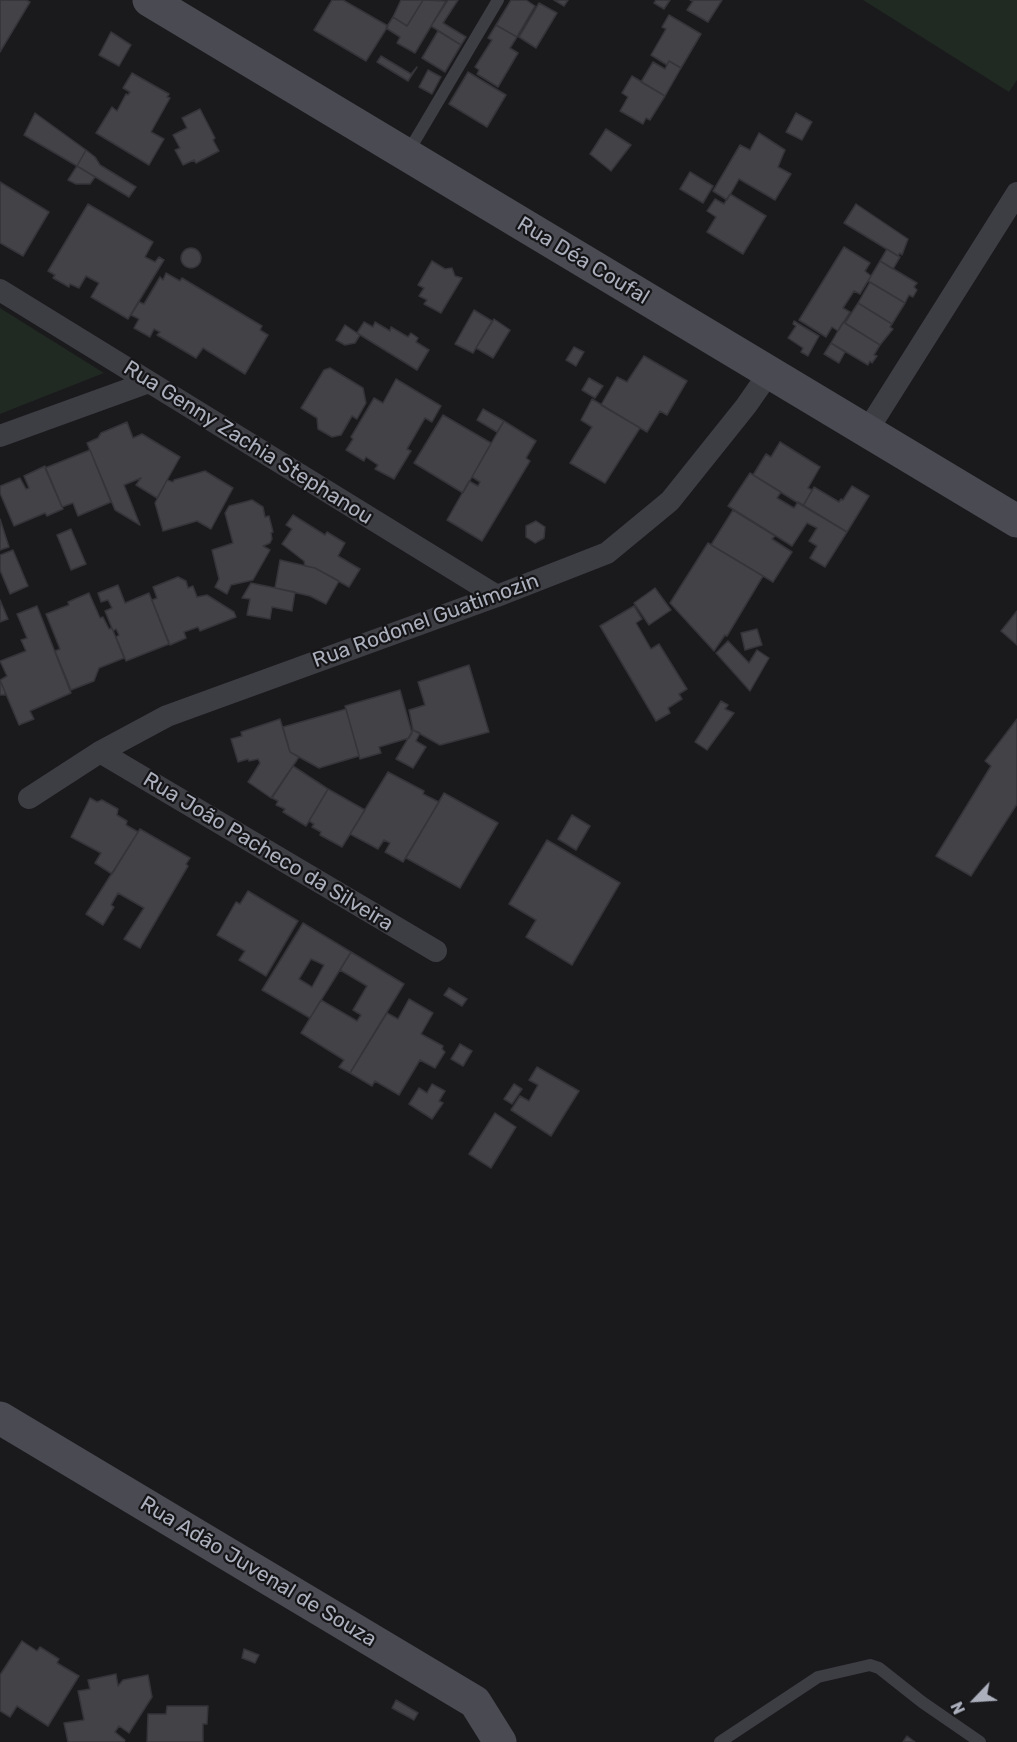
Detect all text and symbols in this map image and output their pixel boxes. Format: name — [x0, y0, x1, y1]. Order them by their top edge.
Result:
street label: Rua Déa Coufal — [512, 212, 654, 310]
street label: Rua Genny Zachia Stephanou — [119, 356, 377, 530]
street label: Rua Rodonel Guatimozin — [309, 568, 543, 674]
street label: Rua João Pacheco da Silveira — [138, 767, 398, 937]
street label: Rua Adão Juvenal de Souza — [135, 1491, 381, 1653]
north arrow — [945, 1670, 1005, 1730]
text: N — [947, 1699, 969, 1717]

